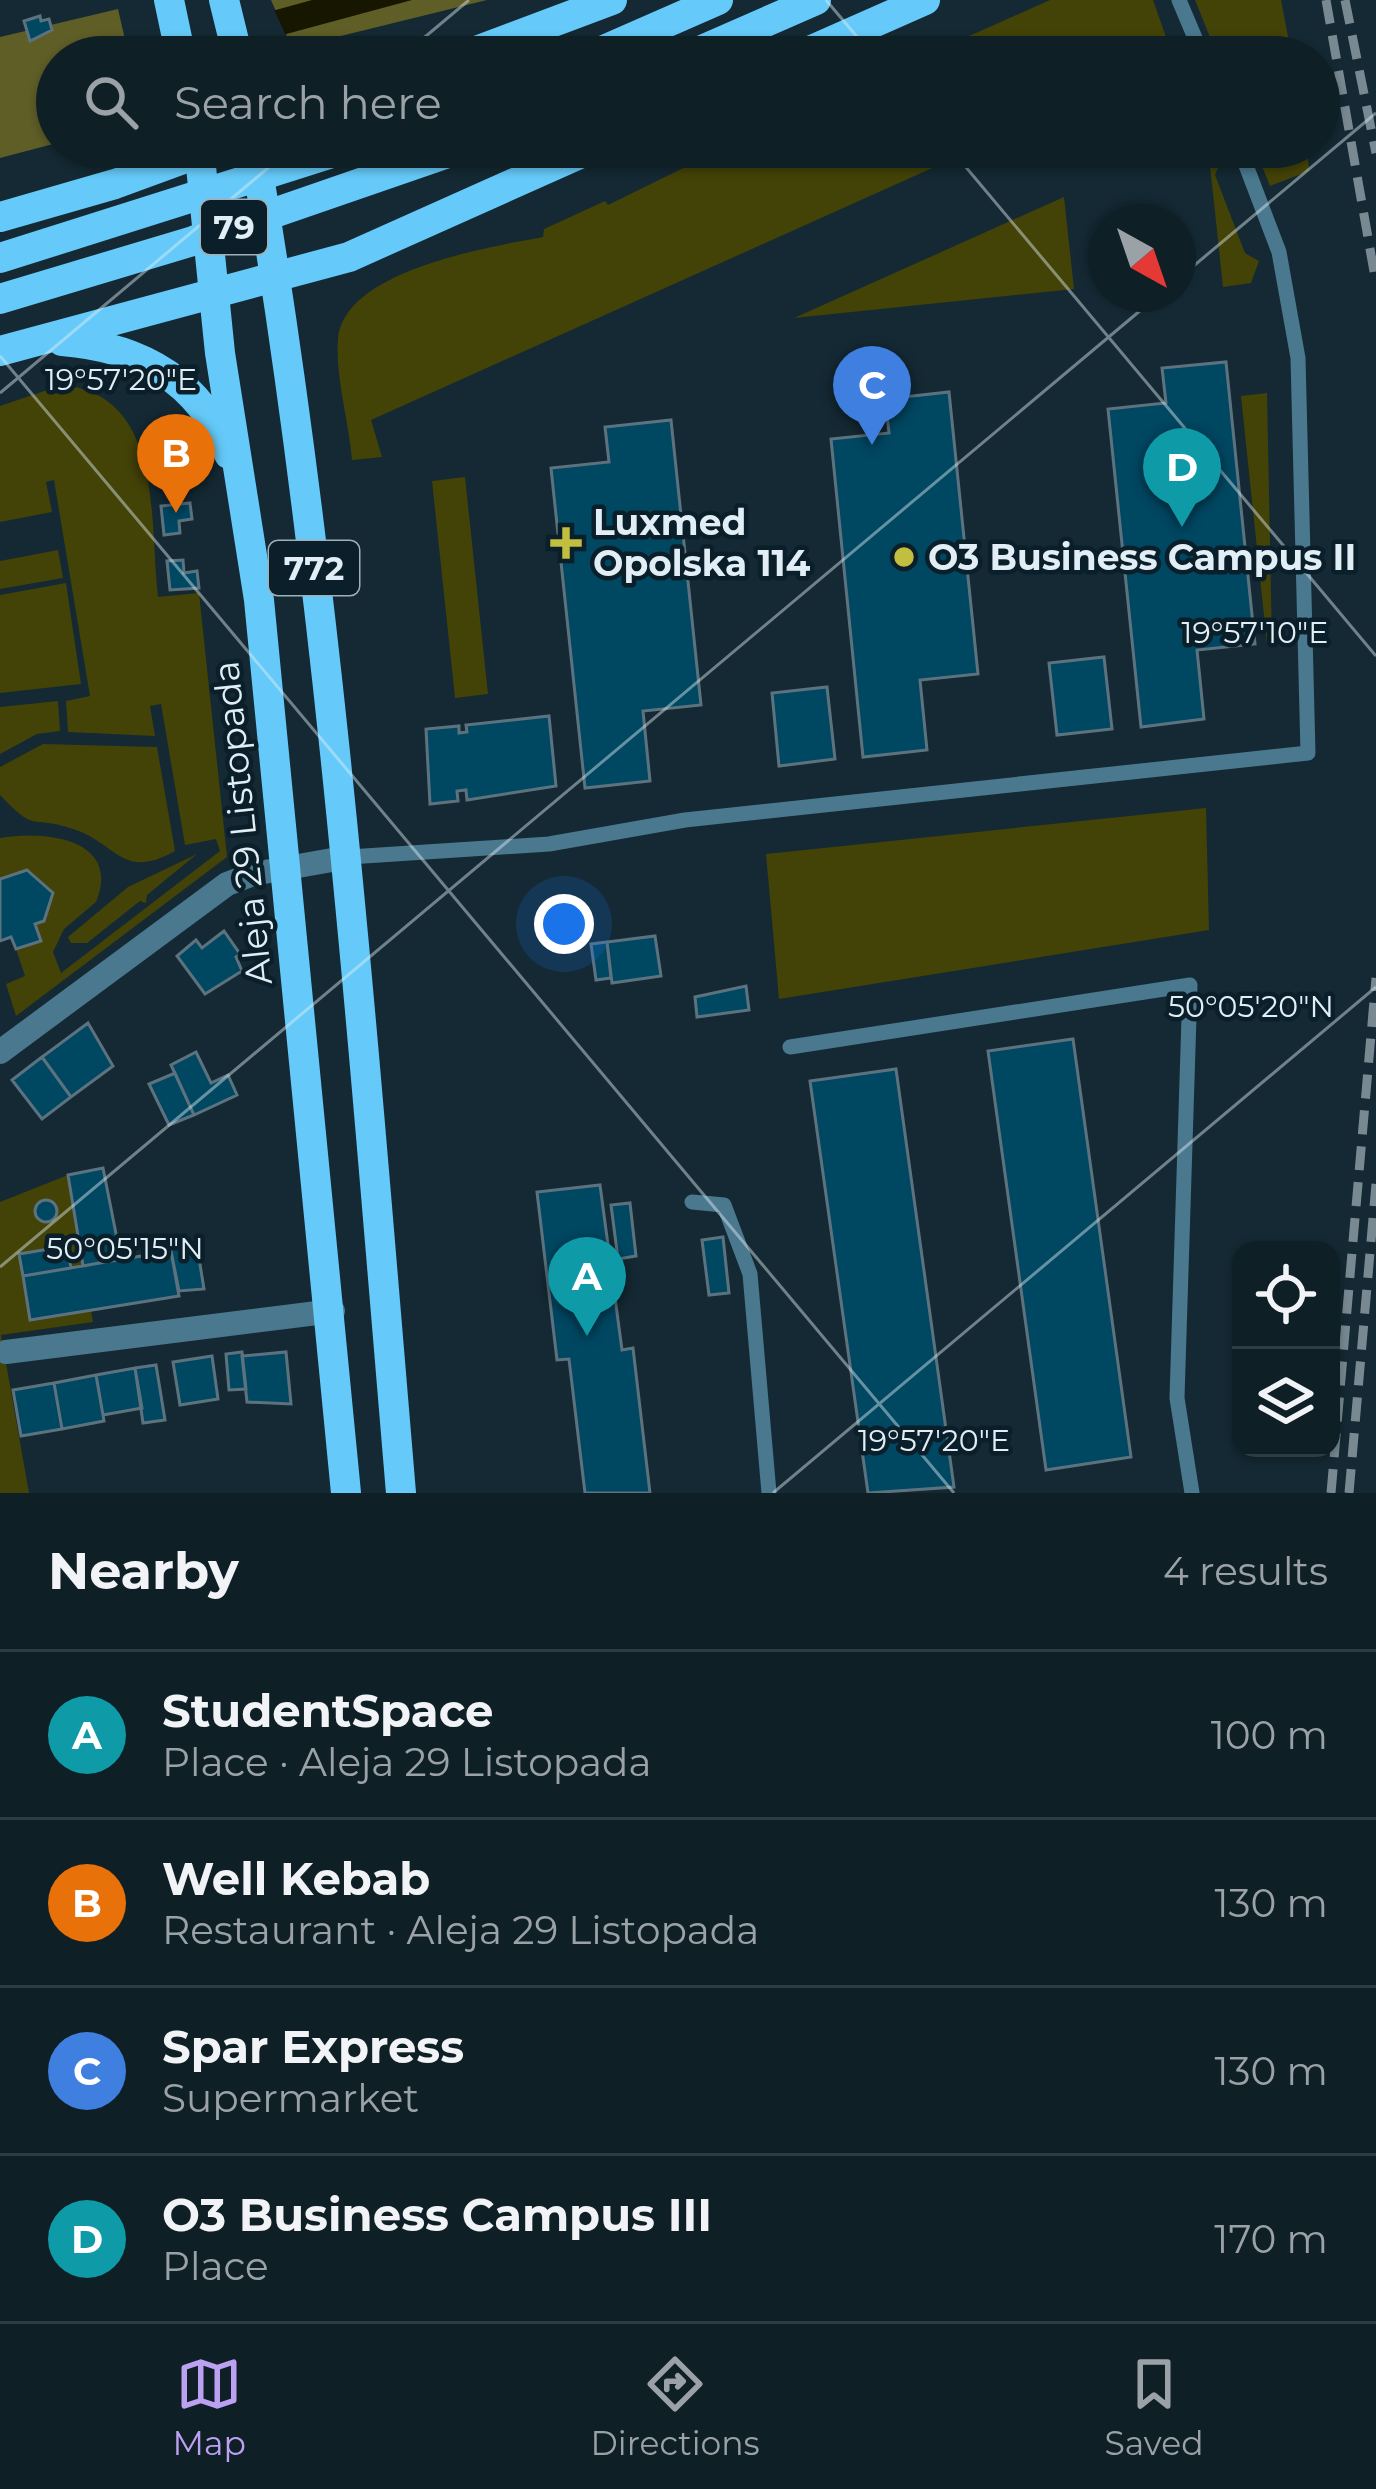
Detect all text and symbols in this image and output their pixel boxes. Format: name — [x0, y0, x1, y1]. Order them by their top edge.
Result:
search box — [36, 36, 1340, 168]
icon: search — [78, 69, 144, 135]
text: Search here — [174, 75, 442, 130]
road number: 79 — [201, 200, 267, 254]
north arrow — [1088, 204, 1196, 312]
pin: C — [833, 346, 911, 445]
text: 19°57'20"E — [45, 361, 197, 398]
pin: B — [137, 414, 215, 513]
pin: D — [1143, 428, 1221, 527]
place label: Luxmed Opolska 114 — [593, 500, 811, 585]
marker: Luxmed Opolska 114 — [550, 527, 582, 559]
place label: O3 Business Campus II — [928, 535, 1356, 579]
road number: 772 — [269, 541, 359, 595]
marker: O3 Business Campus II — [891, 544, 917, 570]
text: 19°57'10"E — [1182, 614, 1328, 651]
street label: Aleja 29 Listopada — [203, 659, 281, 987]
your location — [534, 894, 594, 954]
text: 50°05'20"N — [1168, 988, 1334, 1025]
text: 50°05'15"N — [46, 1230, 204, 1267]
pin: A — [548, 1237, 626, 1336]
map controls — [1232, 1241, 1340, 1457]
button: locate — [1232, 1241, 1340, 1349]
button: layers — [1232, 1349, 1340, 1457]
text: 19°57'20"E — [858, 1422, 1010, 1459]
text: Nearby — [48, 1540, 239, 1602]
text: 4 results — [1163, 1547, 1328, 1595]
text: StudentSpace — [162, 1683, 493, 1738]
text: A — [72, 1711, 102, 1759]
text: 100 m — [1211, 1711, 1328, 1759]
text: Place · Aleja 29 Listopada — [162, 1738, 652, 1786]
text: Well Kebab — [162, 1851, 430, 1906]
text: B — [72, 1879, 102, 1927]
text: 130 m — [1215, 1879, 1328, 1927]
text: Restaurant · Aleja 29 Listopada — [162, 1906, 759, 1954]
text: Spar Express — [162, 2019, 464, 2074]
text: C — [73, 2047, 101, 2095]
text: 130 m — [1215, 2047, 1328, 2095]
text: Supermarket — [162, 2074, 419, 2122]
text: O3 Business Campus III — [162, 2187, 712, 2242]
text: D — [71, 2215, 103, 2263]
text: 170 m — [1214, 2215, 1328, 2263]
text: Place — [162, 2242, 269, 2290]
tab: Map — [172, 2351, 246, 2463]
tab: Directions — [591, 2351, 760, 2463]
tab: Saved — [1104, 2351, 1204, 2463]

